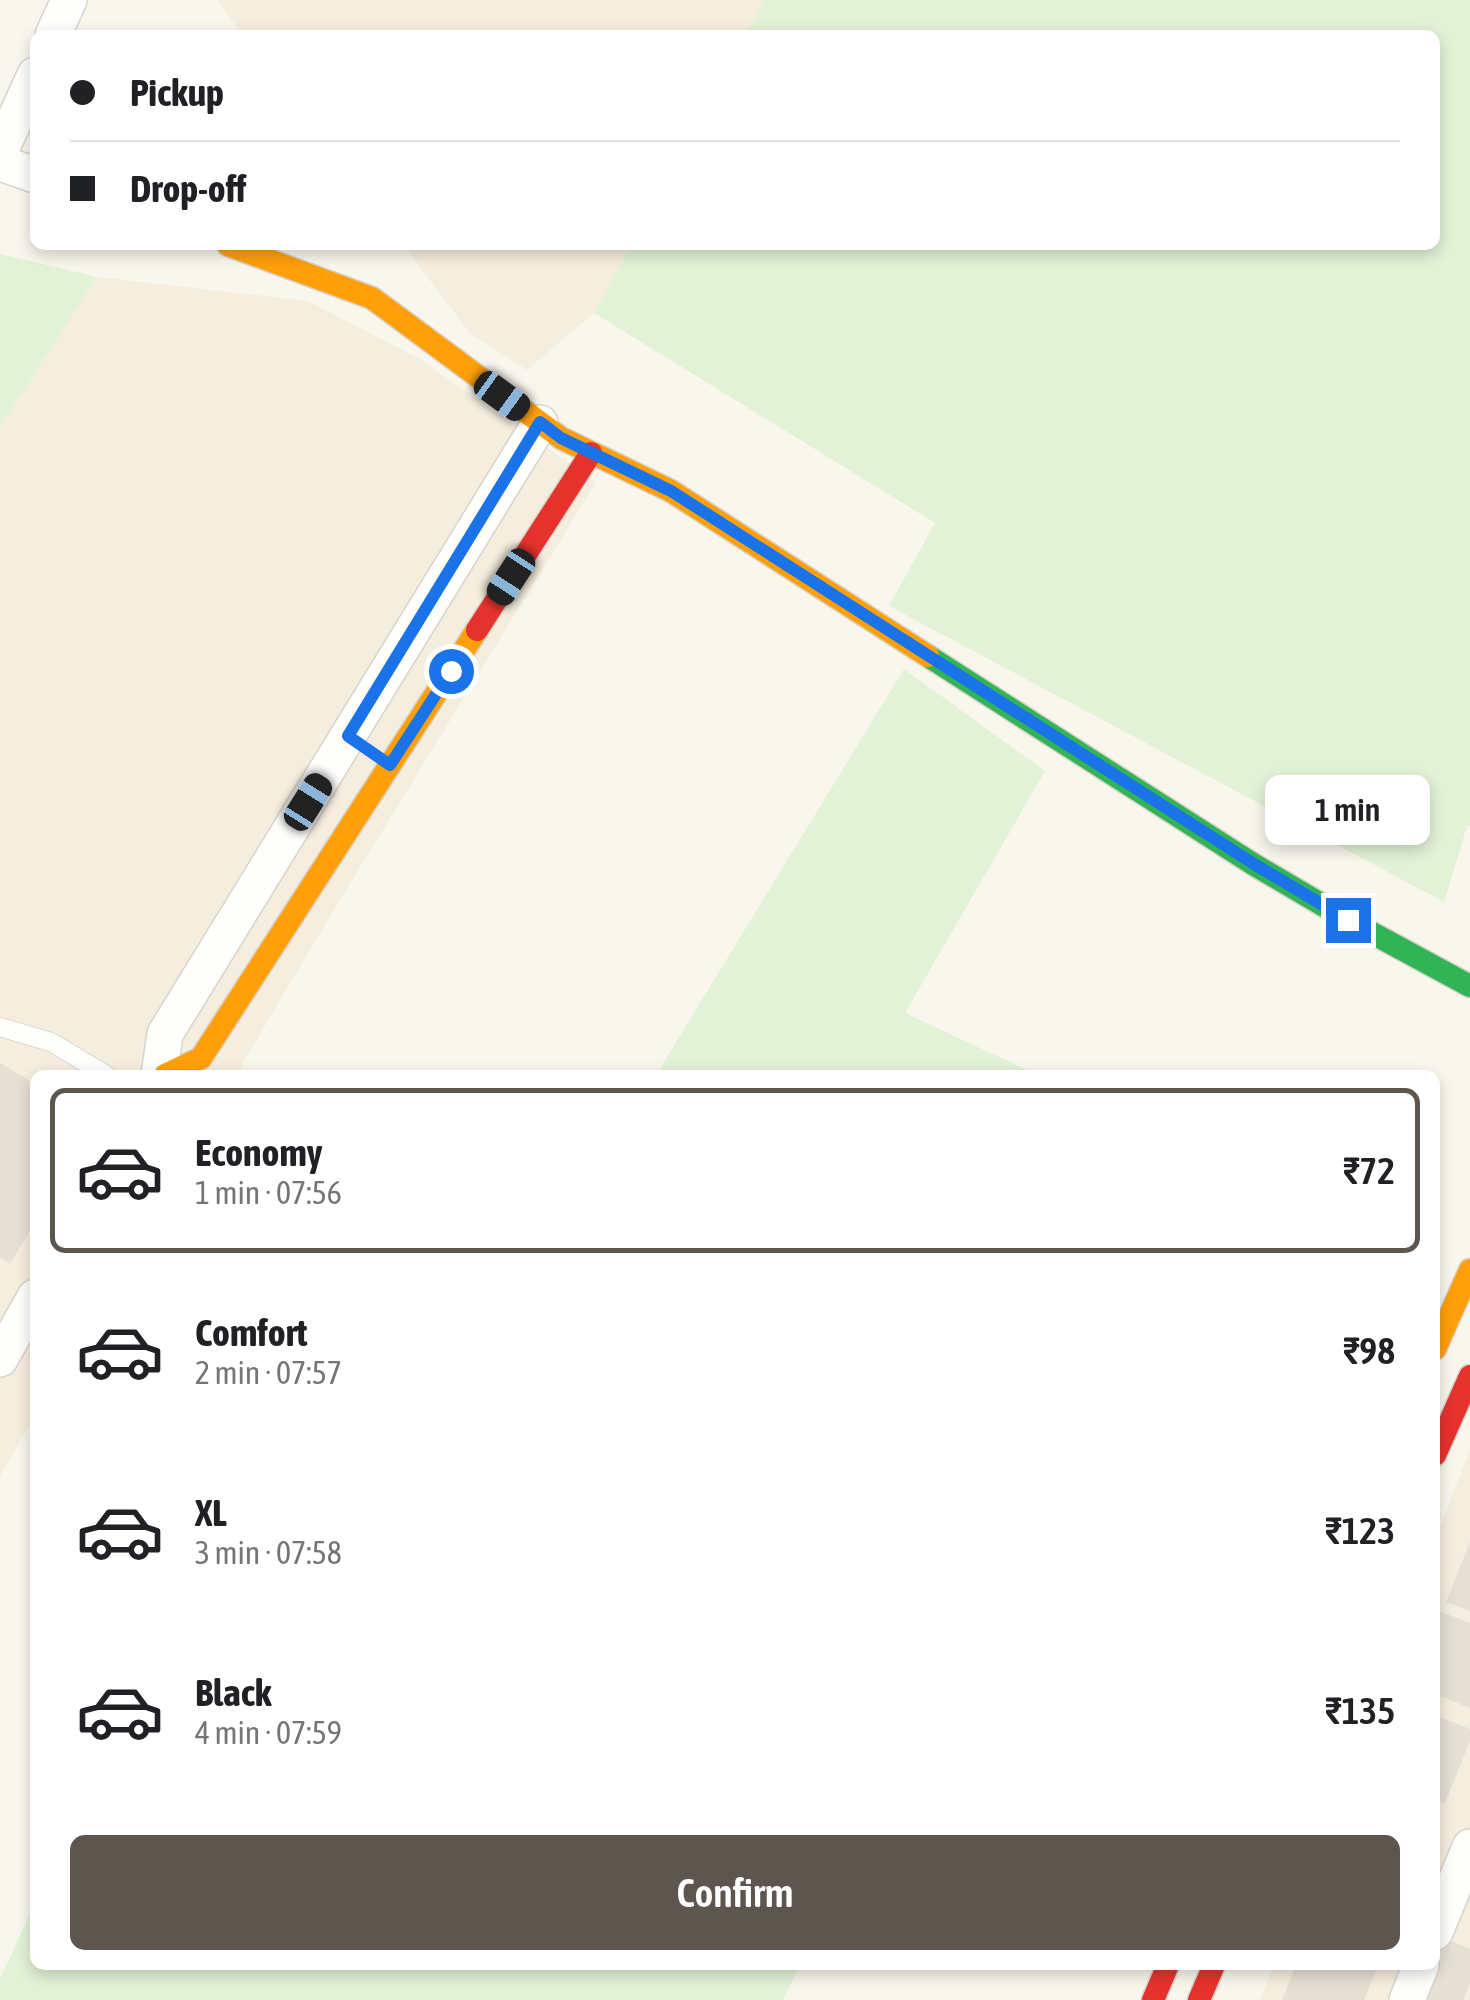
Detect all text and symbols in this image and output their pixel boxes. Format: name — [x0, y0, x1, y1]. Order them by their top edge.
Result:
text: Pickup — [130, 71, 224, 114]
text: Drop-off — [130, 167, 246, 210]
car — [469, 366, 535, 426]
car — [482, 544, 540, 610]
route start — [429, 649, 474, 694]
car — [279, 769, 337, 835]
callout: 1 min — [1266, 775, 1430, 845]
text: 1 min — [1315, 791, 1380, 828]
route end — [1326, 898, 1371, 943]
icon: car — [75, 1126, 165, 1216]
text: Economy — [195, 1131, 322, 1174]
text: ₹72 — [1343, 1149, 1395, 1192]
text: 1 min · 07:56 — [195, 1174, 342, 1211]
icon: car — [75, 1306, 165, 1396]
text: Comfort — [195, 1311, 307, 1354]
text: ₹98 — [1343, 1329, 1395, 1372]
text: 2 min · 07:57 — [195, 1354, 342, 1391]
icon: car — [75, 1486, 165, 1576]
text: XL — [195, 1491, 227, 1534]
text: ₹123 — [1325, 1509, 1395, 1552]
text: 3 min · 07:58 — [195, 1534, 342, 1571]
icon: car — [75, 1666, 165, 1756]
text: Black — [195, 1671, 272, 1714]
text: ₹135 — [1325, 1689, 1395, 1732]
text: 4 min · 07:59 — [195, 1714, 342, 1751]
button: Confirm — [70, 1835, 1400, 1950]

